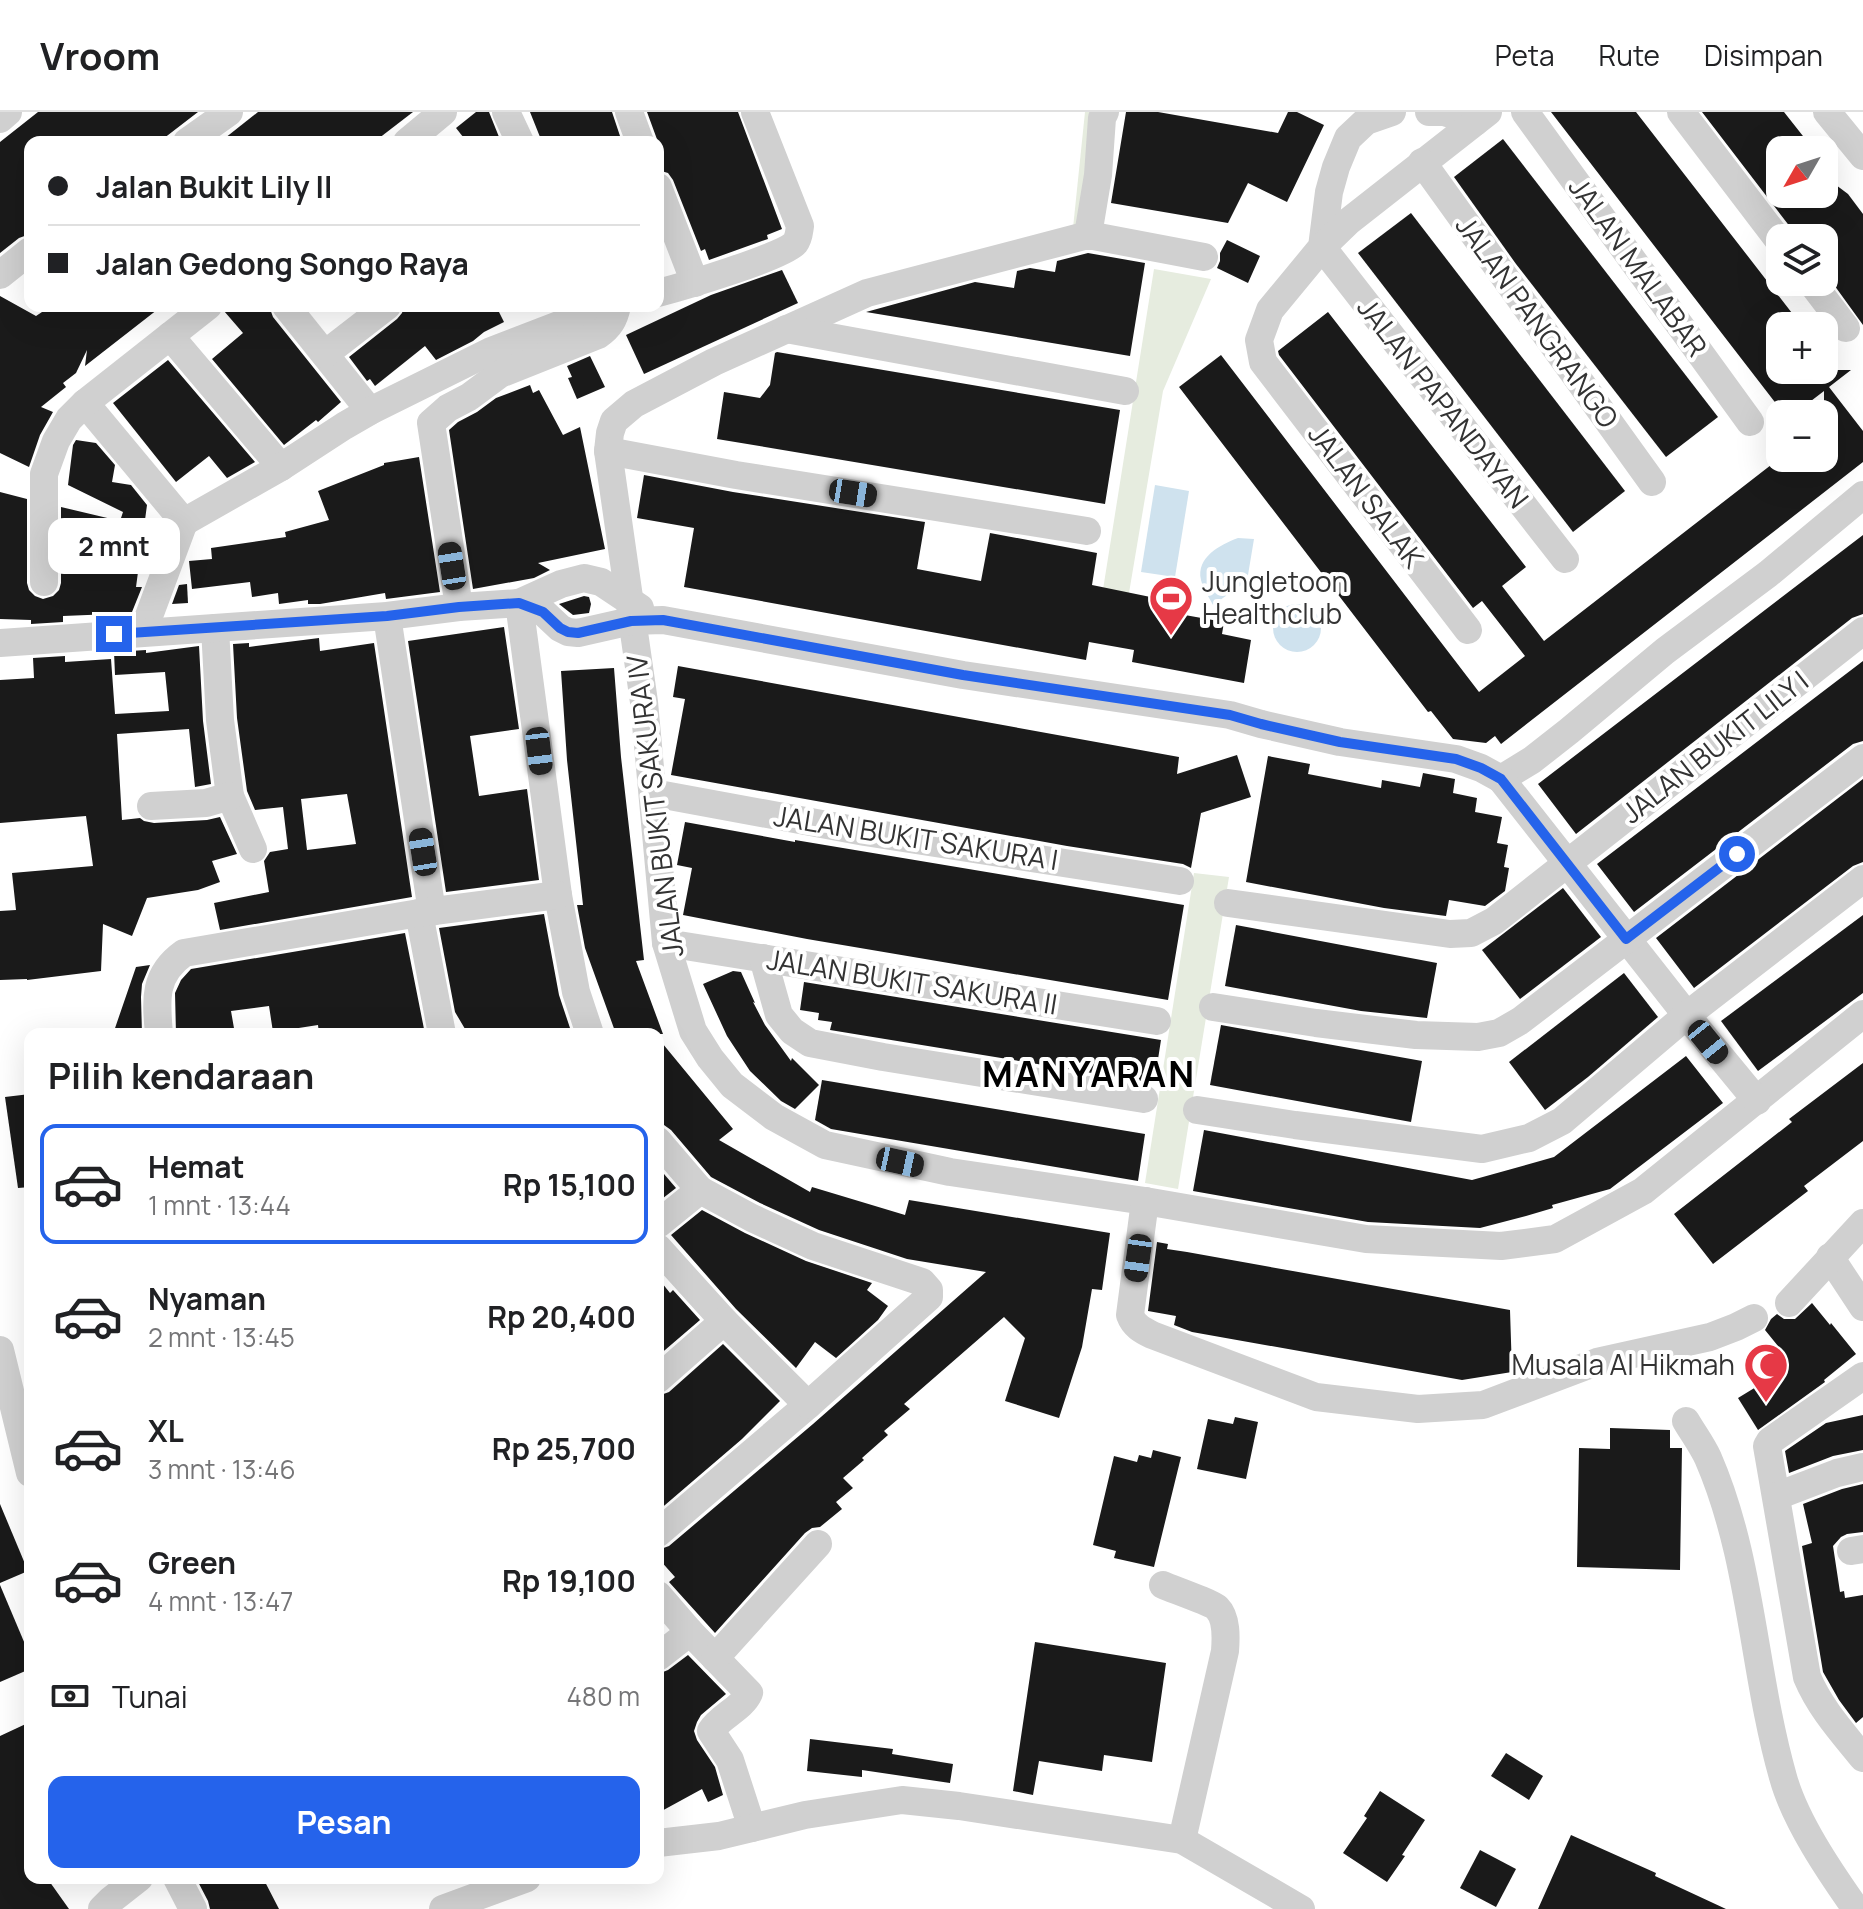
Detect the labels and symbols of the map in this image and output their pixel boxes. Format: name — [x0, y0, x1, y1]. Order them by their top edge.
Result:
north arrow — [1766, 136, 1838, 208]
street label: JALAN MALABAR — [1561, 169, 1717, 364]
street label: JALAN PANGRANGO — [1448, 208, 1628, 435]
street label: JALAN PAPANDAYAN — [1350, 289, 1538, 516]
street label: JALAN SALAK — [1300, 416, 1434, 575]
car — [827, 477, 879, 509]
callout: 2 mnt — [48, 518, 180, 574]
car — [436, 540, 468, 592]
place label: Jungletoon Healthclub — [1202, 562, 1348, 632]
sports icon: Jungletoon Healthclub — [1147, 574, 1195, 637]
route end — [96, 616, 132, 652]
street label: JALAN BUKIT SAKURA IV — [617, 653, 691, 959]
street label: JALAN BUKIT LILY I — [1613, 661, 1816, 831]
car — [524, 726, 554, 776]
street label: JALAN BUKIT SAKURA I — [771, 796, 1061, 878]
car — [407, 826, 439, 878]
route start — [1719, 836, 1755, 872]
street label: JALAN BUKIT SAKURA II — [764, 939, 1060, 1023]
car — [1684, 1016, 1732, 1068]
district label: MANYARAN — [982, 1049, 1196, 1098]
car — [874, 1145, 926, 1179]
car — [1123, 1233, 1153, 1283]
mosque icon: Musala Al Hikmah — [1742, 1341, 1790, 1404]
place label: Musala Al Hikmah — [1511, 1345, 1735, 1383]

